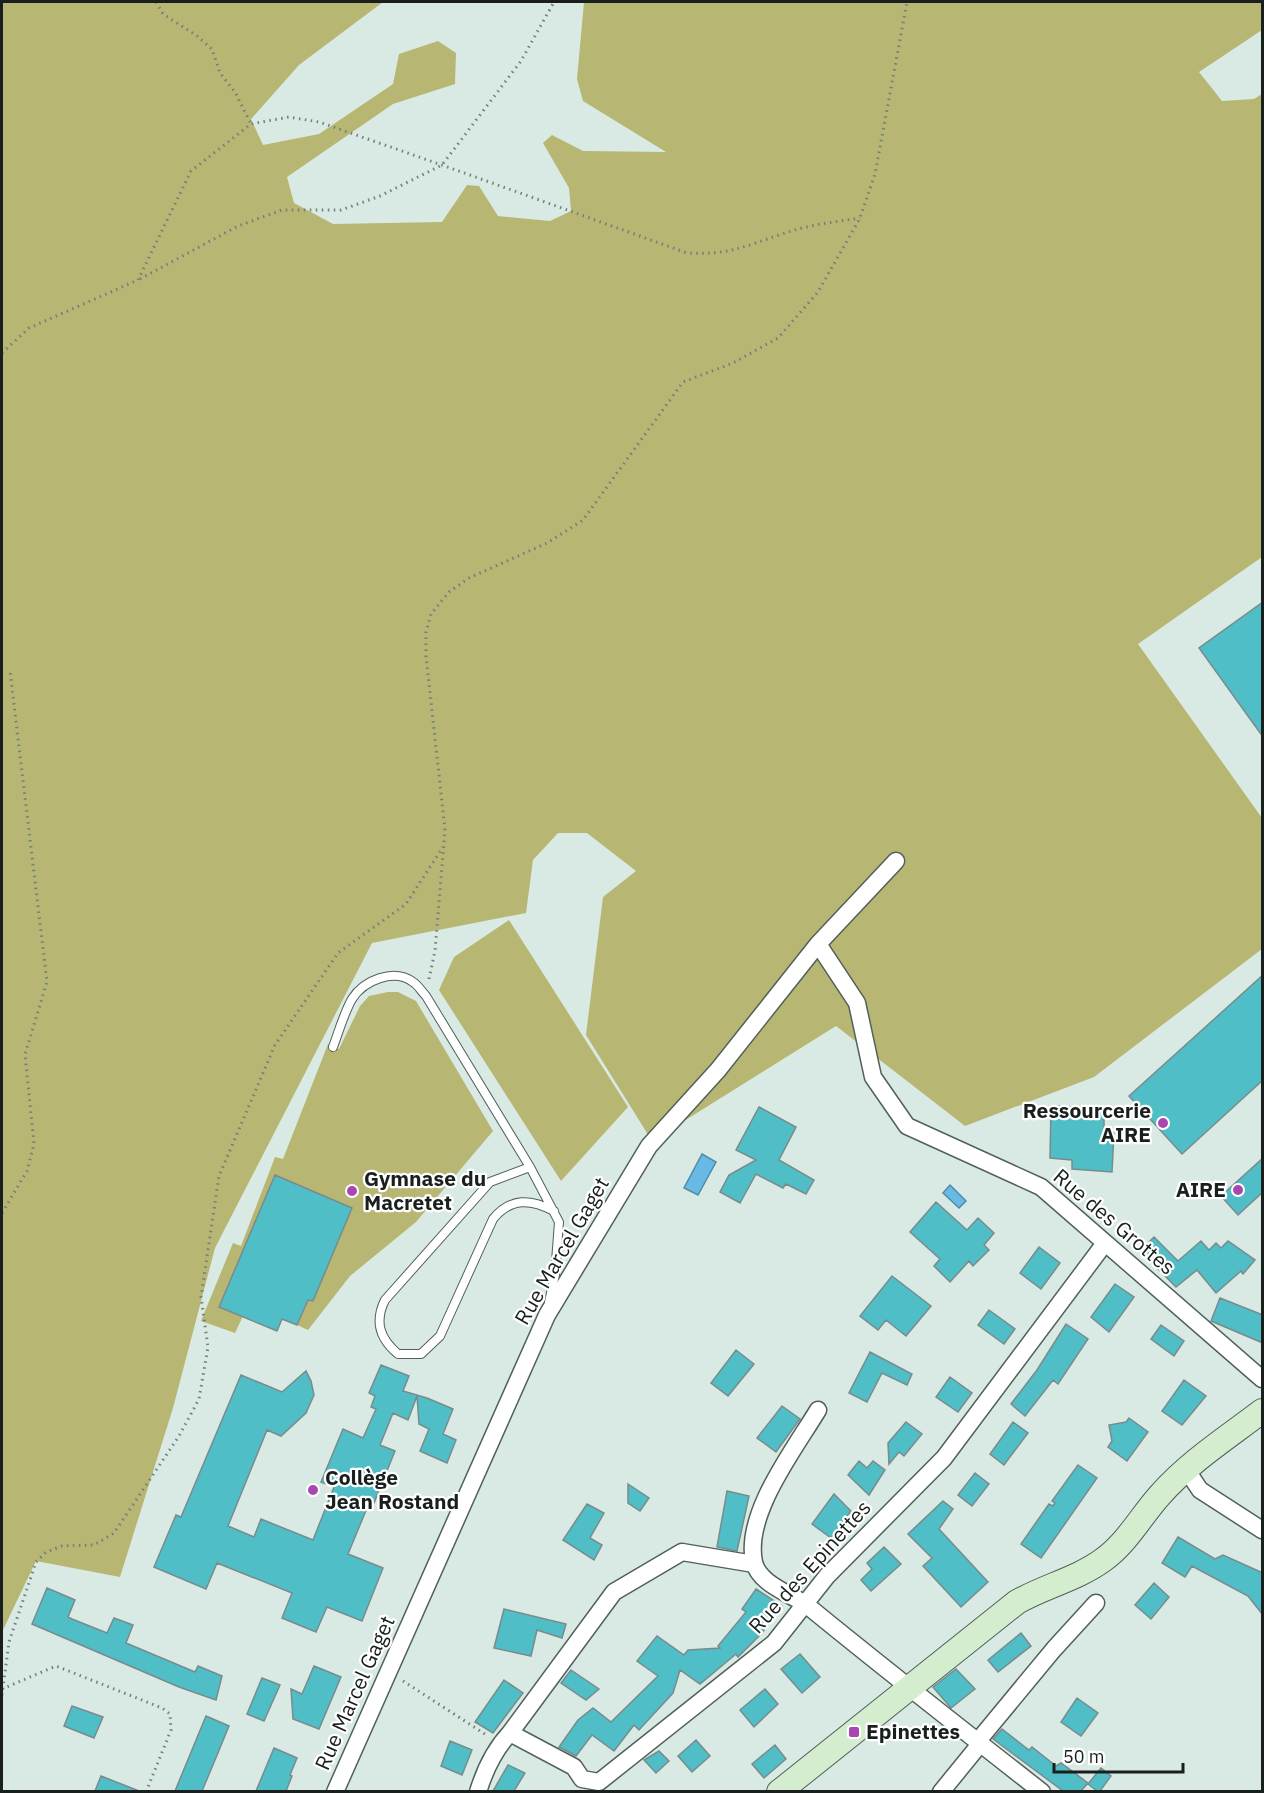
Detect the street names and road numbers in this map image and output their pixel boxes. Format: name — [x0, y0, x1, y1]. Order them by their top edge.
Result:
street label: Rue des Grottes — [1048, 1162, 1181, 1280]
street label: Rue Marcel Gaget — [508, 1172, 615, 1329]
street label: Rue des Epinettes — [742, 1494, 877, 1639]
street label: Rue Marcel Gaget — [308, 1611, 401, 1774]

